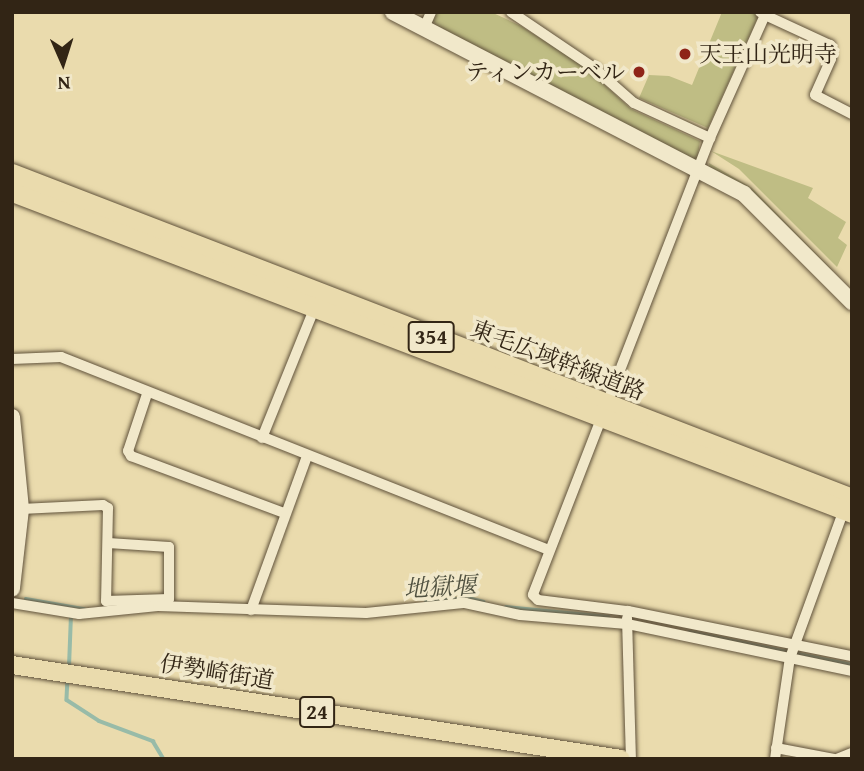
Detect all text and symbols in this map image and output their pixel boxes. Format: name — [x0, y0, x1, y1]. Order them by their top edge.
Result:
north arrow — [28, 28, 98, 98]
place label: 天王山光明寺 — [699, 40, 837, 68]
marker: 天王山光明寺 — [677, 46, 693, 62]
place label: ティンカーベル — [464, 58, 625, 86]
marker: ティンカーベル — [631, 64, 647, 80]
text: N — [57, 70, 71, 98]
street label: 東毛広域幹線道路 — [467, 314, 649, 406]
road number: 354 — [406, 320, 456, 354]
water label: 地獄堰 — [403, 571, 477, 603]
street label: 伊勢崎街道 — [158, 649, 276, 695]
road number: 24 — [298, 694, 336, 730]

